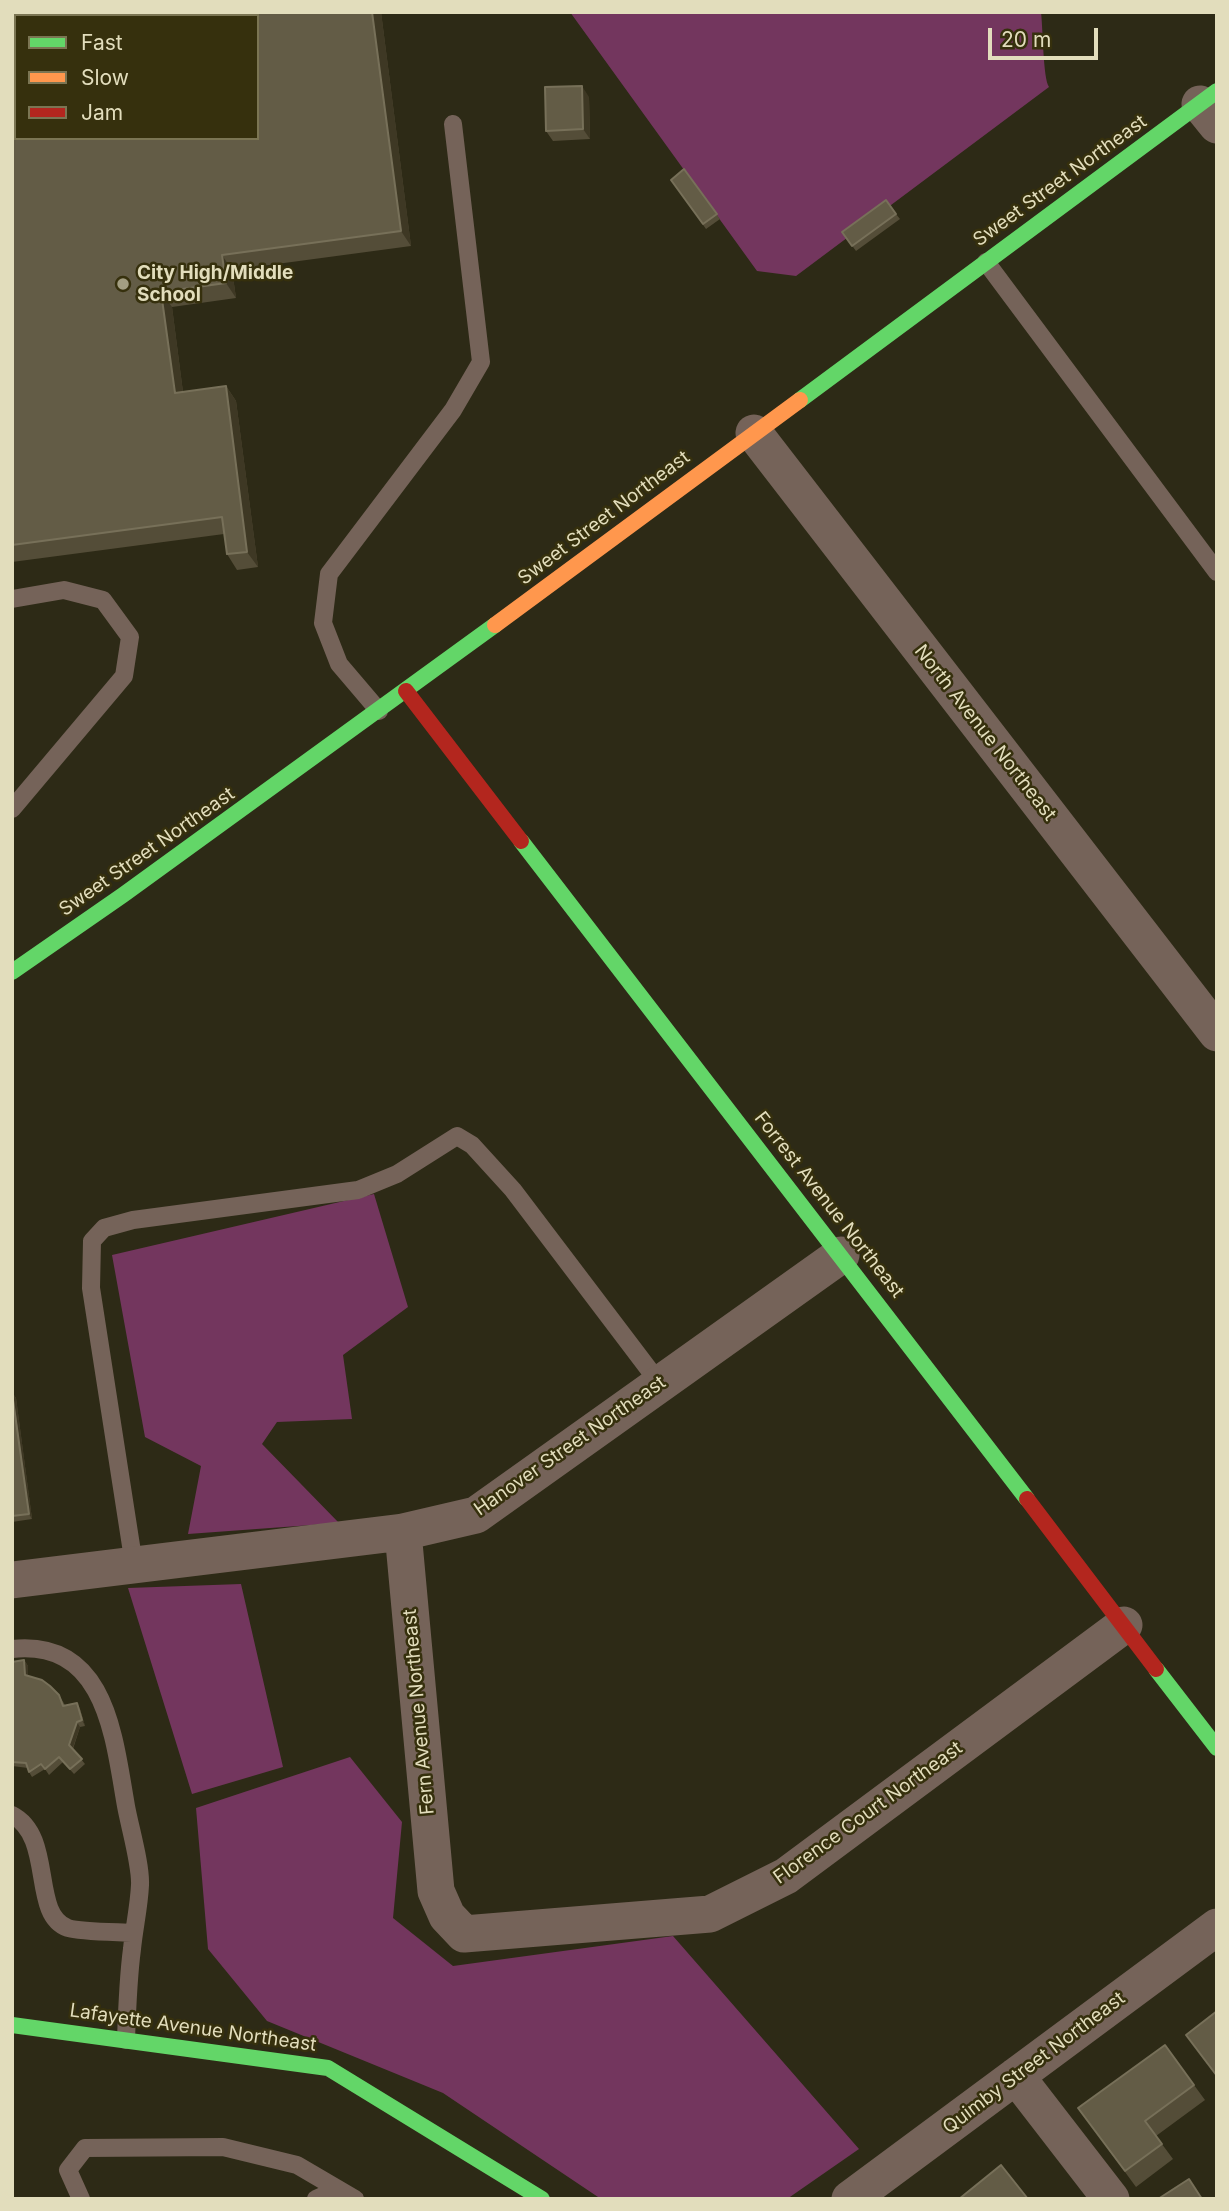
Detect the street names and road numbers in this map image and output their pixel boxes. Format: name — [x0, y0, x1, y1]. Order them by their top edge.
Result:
street label: Sweet Street Northeast — [969, 110, 1151, 252]
street label: Sweet Street Northeast — [514, 446, 694, 590]
street label: North Avenue Northeast — [909, 641, 1061, 825]
street label: Sweet Street Northeast — [55, 783, 239, 921]
street label: Forrest Avenue Northeast — [749, 1107, 909, 1303]
street label: Hanover Street Northeast — [470, 1371, 670, 1521]
street label: Fern Avenue Northeast — [399, 1608, 439, 1816]
street label: Florence Court Northeast — [769, 1737, 967, 1889]
street label: Quimby Street Northeast — [938, 1987, 1130, 2139]
street label: Lafayette Avenue Northeast — [68, 1999, 318, 2057]

